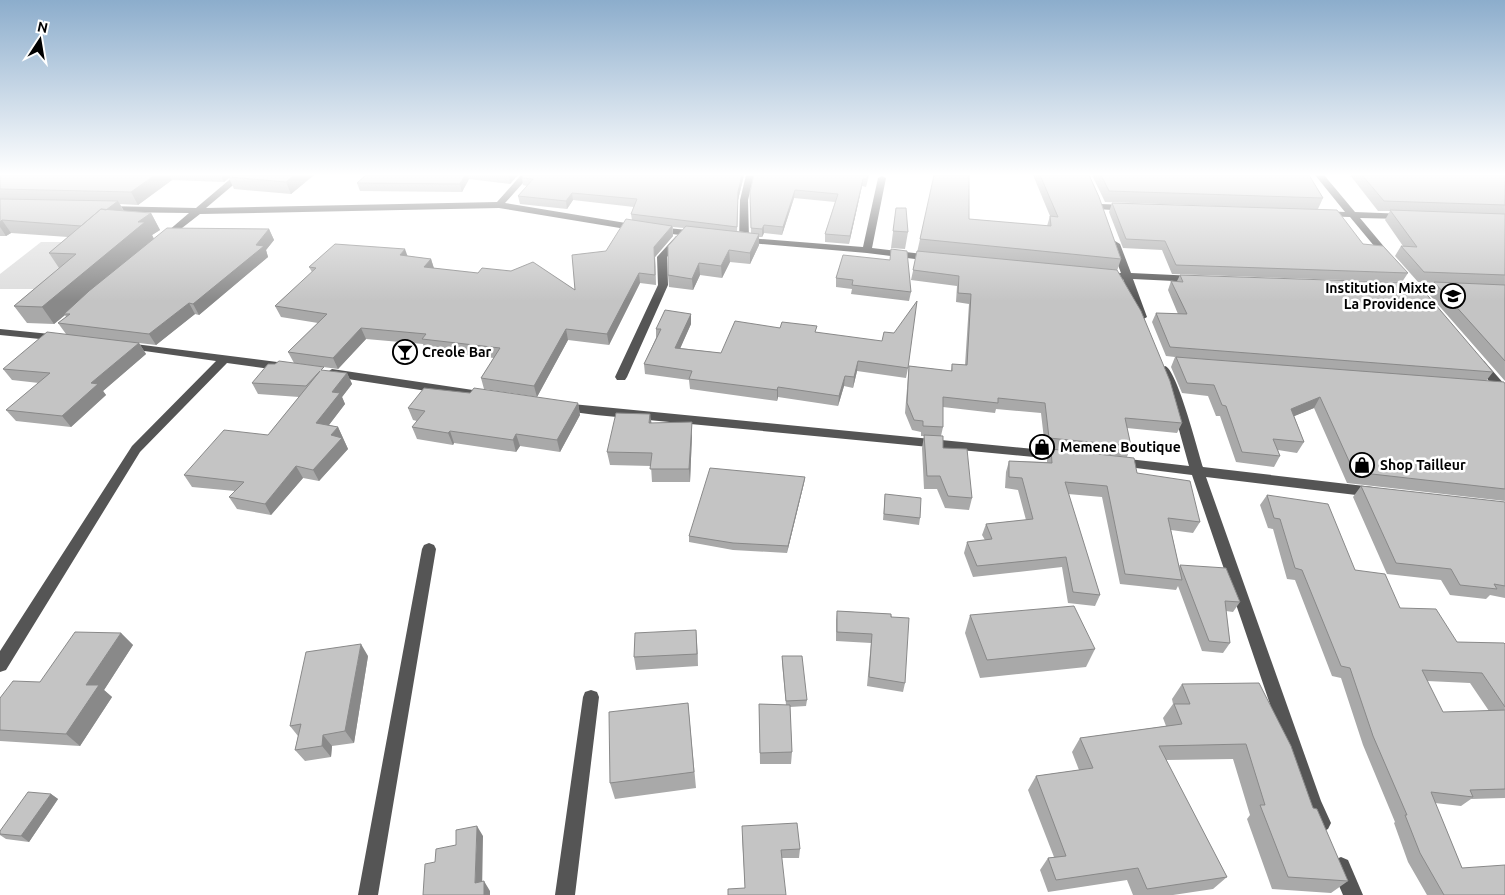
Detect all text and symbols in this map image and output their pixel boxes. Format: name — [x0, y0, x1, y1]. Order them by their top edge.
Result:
north arrow — [15, 15, 65, 65]
text: N — [36, 18, 49, 36]
place label: Institution Mixte La Providence — [1325, 280, 1436, 312]
school or university icon: Institution Mixte La Providence — [1440, 283, 1466, 309]
bar icon: Creole Bar — [392, 339, 418, 365]
place label: Creole Bar — [422, 344, 492, 360]
shop icon: Memene Boutique — [1029, 434, 1055, 460]
place label: Memene Boutique — [1060, 439, 1181, 455]
shop icon: Shop Tailleur — [1349, 452, 1375, 478]
place label: Shop Tailleur — [1380, 457, 1466, 473]

